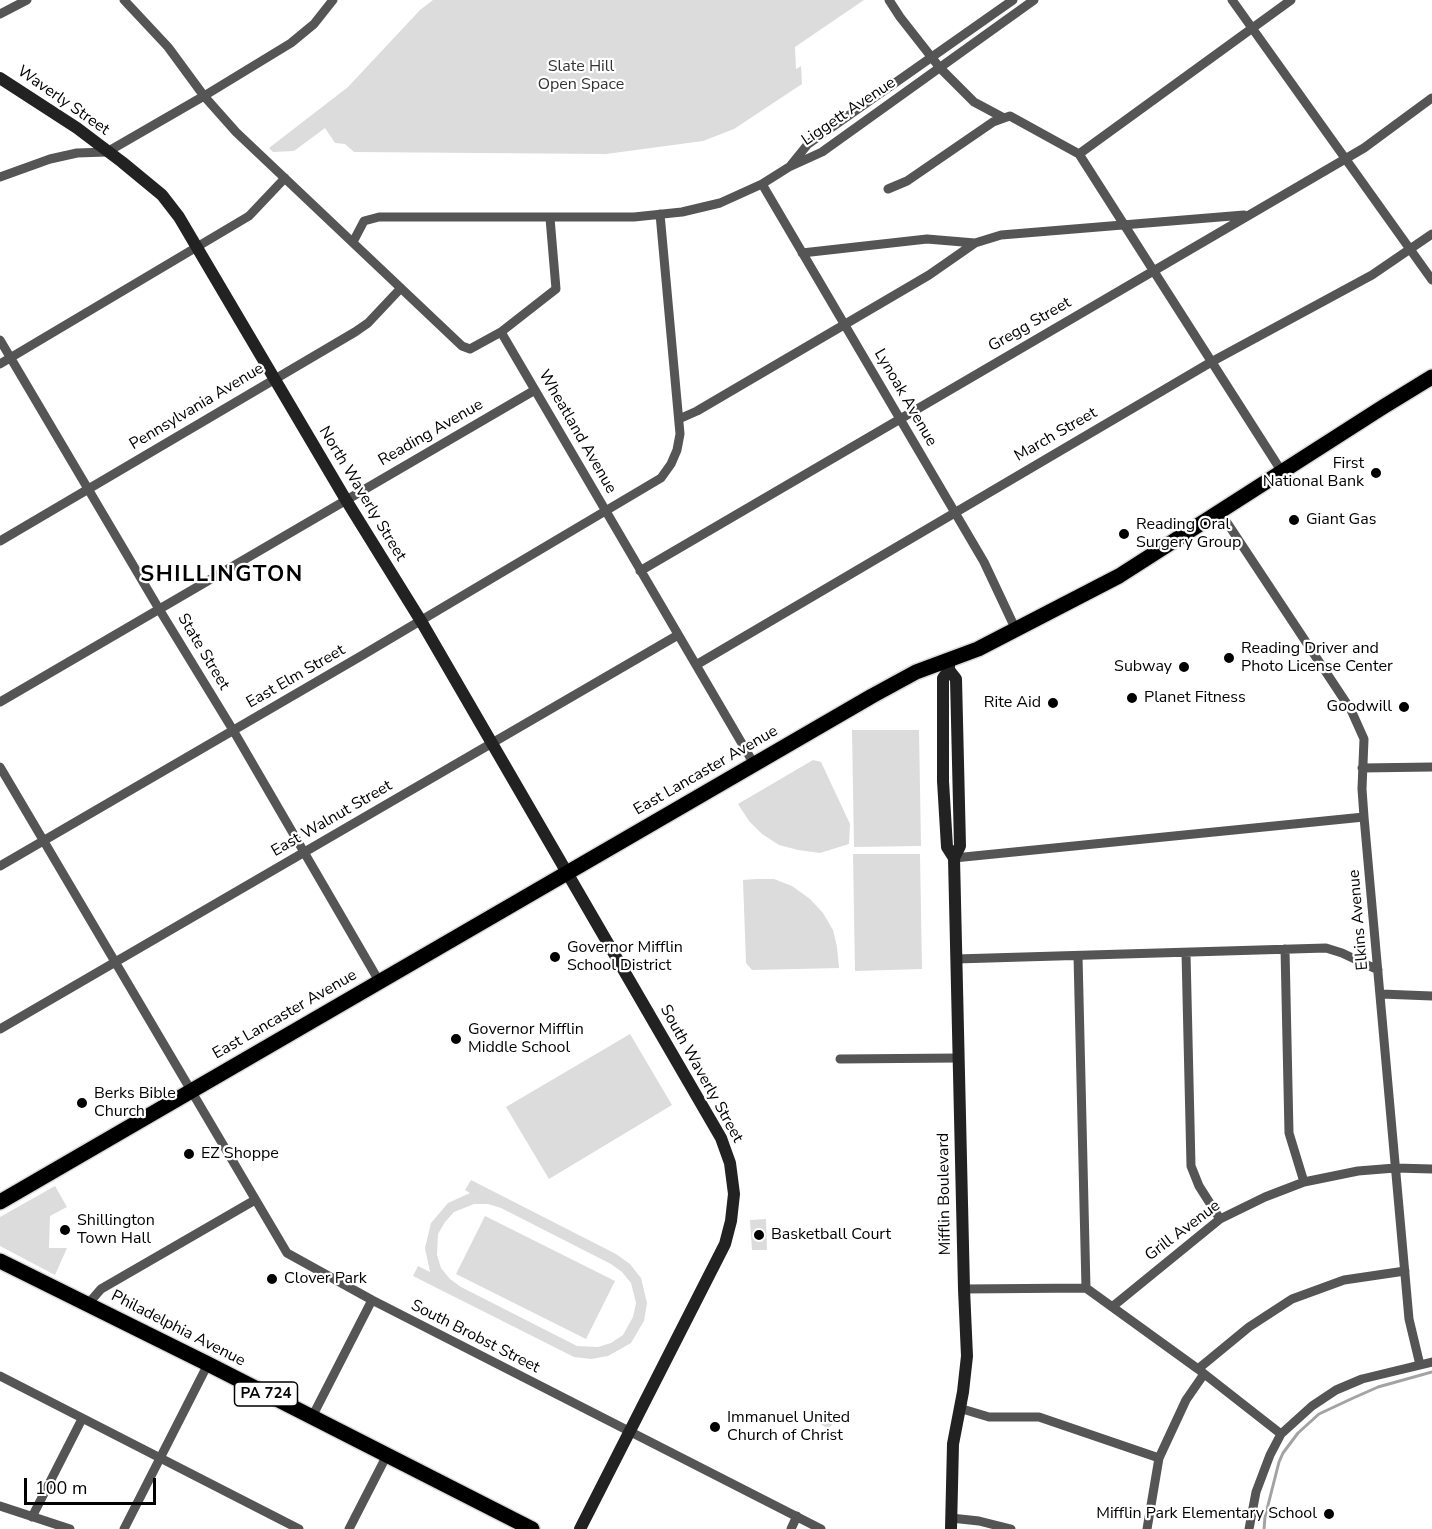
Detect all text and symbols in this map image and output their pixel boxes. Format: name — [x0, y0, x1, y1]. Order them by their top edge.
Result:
park label: Slate Hill Open Space — [538, 57, 624, 95]
street label: Waverly Street — [13, 62, 113, 140]
street label: Liggett Avenue — [798, 74, 900, 150]
street label: Gregg Street — [985, 294, 1075, 356]
street label: Lynoak Avenue — [869, 346, 941, 450]
street label: Pennsylvania Avenue — [126, 359, 268, 455]
street label: Wheatland Avenue — [534, 367, 620, 497]
street label: Reading Avenue — [375, 395, 487, 471]
street label: March Street — [1011, 404, 1101, 466]
street label: North Waverly Street — [314, 423, 410, 565]
place label: First National Bank — [1263, 454, 1364, 492]
marker: First National Bank — [1369, 466, 1383, 480]
place label: Giant Gas — [1306, 510, 1376, 530]
marker: Giant Gas — [1287, 513, 1301, 527]
place label: Reading Oral Surgery Group — [1136, 515, 1241, 553]
marker: Reading Oral Surgery Group — [1117, 527, 1131, 541]
district label: SHILLINGTON — [140, 563, 304, 589]
street label: State Street — [173, 610, 233, 694]
place label: Reading Driver and Photo License Center — [1241, 639, 1393, 677]
street label: East Elm Street — [243, 641, 349, 713]
marker: Reading Driver and Photo License Center — [1222, 651, 1236, 665]
place label: Subway — [1114, 657, 1172, 677]
marker: Subway — [1177, 660, 1191, 674]
place label: Planet Fitness — [1144, 688, 1246, 708]
marker: Planet Fitness — [1125, 691, 1139, 705]
place label: Rite Aid — [984, 693, 1041, 713]
marker: Rite Aid — [1046, 696, 1060, 710]
place label: Goodwill — [1327, 697, 1392, 717]
marker: Goodwill — [1397, 700, 1411, 714]
street label: East Lancaster Avenue — [631, 722, 781, 820]
street label: East Walnut Street — [268, 777, 396, 861]
street label: Elkins Avenue — [1345, 869, 1373, 971]
place label: Governor Mifflin School District — [567, 938, 683, 976]
marker: Governor Mifflin School District — [548, 950, 562, 964]
street label: East Lancaster Avenue — [210, 966, 360, 1064]
street label: South Waverly Street — [655, 1002, 747, 1146]
place label: Governor Mifflin Middle School — [468, 1020, 584, 1058]
marker: Governor Mifflin Middle School — [449, 1032, 463, 1046]
place label: Berks Bible Church — [94, 1084, 176, 1122]
marker: Berks Bible Church — [75, 1096, 89, 1110]
street label: Mifflin Boulevard — [934, 1132, 956, 1256]
place label: EZ Shoppe — [201, 1144, 279, 1164]
marker: EZ Shoppe — [182, 1147, 196, 1161]
street label: Grill Avenue — [1142, 1197, 1224, 1265]
place label: Shillington Town Hall — [77, 1211, 155, 1249]
marker: Shillington Town Hall — [58, 1223, 72, 1237]
place label: Basketball Court — [771, 1225, 891, 1245]
marker: Basketball Court — [752, 1228, 766, 1242]
place label: Clover Park — [284, 1269, 367, 1289]
marker: Clover Park — [265, 1272, 279, 1286]
street label: Philadelphia Avenue — [108, 1287, 248, 1371]
street label: South Brobst Street — [407, 1296, 543, 1378]
road number: PA 724 — [234, 1382, 298, 1406]
place label: Immanuel United Church of Christ — [727, 1408, 850, 1446]
marker: Immanuel United Church of Christ — [708, 1420, 722, 1434]
scale bar — [27, 1466, 159, 1504]
text: 100 m — [35, 1476, 87, 1500]
place label: Mifflin Park Elementary School — [1096, 1504, 1317, 1524]
marker: Mifflin Park Elementary School — [1322, 1507, 1336, 1521]

